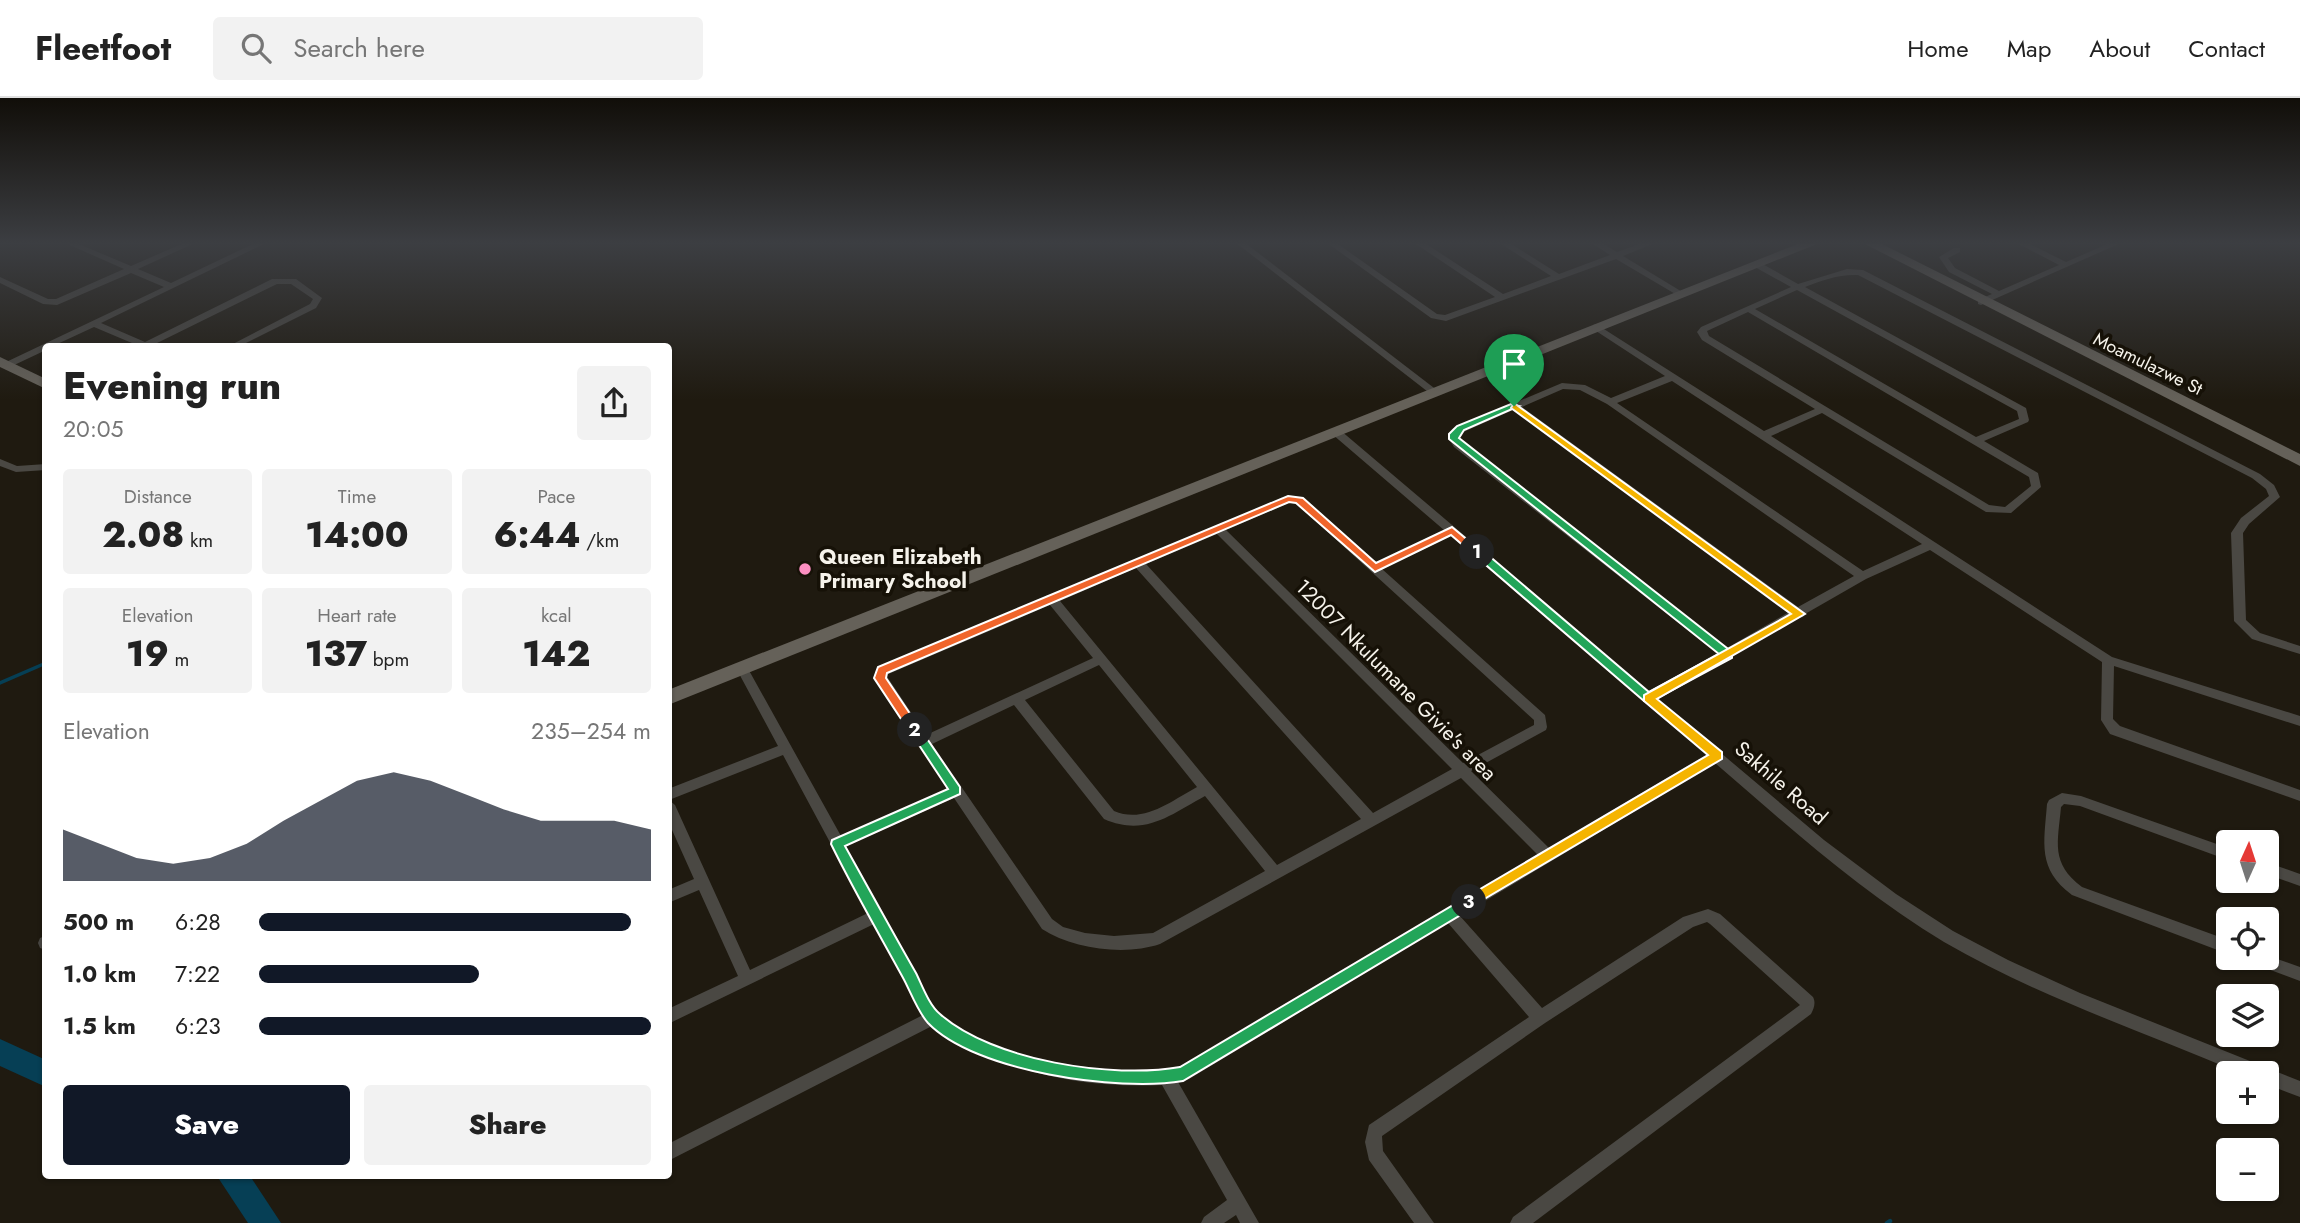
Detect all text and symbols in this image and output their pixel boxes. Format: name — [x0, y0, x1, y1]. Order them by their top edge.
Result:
search box — [213, 17, 703, 80]
text: Fleetfoot — [35, 25, 171, 72]
icon: search — [237, 29, 275, 67]
text: Search here — [293, 29, 425, 67]
text: Home — [1907, 31, 1969, 66]
text: Map — [2007, 31, 2051, 66]
text: About — [2089, 31, 2150, 66]
text: Contact — [2188, 31, 2265, 66]
street label: Moamulazwe St — [2089, 326, 2208, 402]
pin — [1484, 334, 1544, 406]
icon: arrive — [1495, 345, 1533, 383]
text: Evening run — [63, 358, 281, 413]
button: share — [577, 366, 651, 440]
text: 20:05 — [63, 412, 124, 446]
text: Distance — [124, 483, 192, 510]
text: Time — [338, 483, 376, 510]
text: Pace — [537, 483, 575, 510]
text: 2.08 — [102, 510, 184, 560]
text: 14:00 — [305, 510, 409, 560]
text: 6:44 — [493, 510, 581, 560]
text: km — [184, 527, 213, 554]
text: /km — [581, 527, 619, 554]
pin: 1 — [1460, 534, 1494, 570]
text: 1 — [1472, 538, 1481, 565]
place label: Queen Elizabeth Primary School — [819, 542, 982, 596]
marker: Queen Elizabeth Primary School — [797, 561, 813, 577]
street label: 12007 Nkulumane Givie's area — [1289, 573, 1503, 787]
text: Elevation — [122, 602, 194, 629]
text: Heart rate — [317, 602, 397, 629]
text: kcal — [541, 602, 572, 629]
text: 19 — [126, 629, 169, 679]
text: 137 — [305, 629, 367, 679]
text: 142 — [522, 629, 590, 679]
text: m — [169, 646, 189, 673]
text: bpm — [367, 646, 409, 673]
pin: 2 — [898, 712, 932, 748]
text: Elevation — [63, 714, 150, 748]
text: 235–254 m — [531, 714, 651, 748]
text: 2 — [908, 716, 921, 743]
street label: Sakhile Road — [1728, 734, 1834, 832]
north arrow — [2216, 830, 2278, 892]
map controls — [2216, 830, 2279, 1201]
pin: 3 — [1452, 884, 1486, 920]
text: 3 — [1463, 888, 1474, 915]
text: 500 m — [63, 905, 134, 939]
text: 6:28 — [175, 905, 221, 939]
button: locate — [2216, 907, 2279, 970]
text: 1.0 km — [63, 957, 136, 991]
text: 7:22 — [175, 957, 220, 991]
button: layers — [2216, 984, 2279, 1047]
text: 1.5 km — [63, 1009, 136, 1043]
text: 6:23 — [175, 1009, 221, 1043]
button: + — [2216, 1061, 2279, 1124]
button: Save — [63, 1085, 350, 1165]
button: Share — [364, 1085, 651, 1165]
button: − — [2216, 1138, 2279, 1201]

